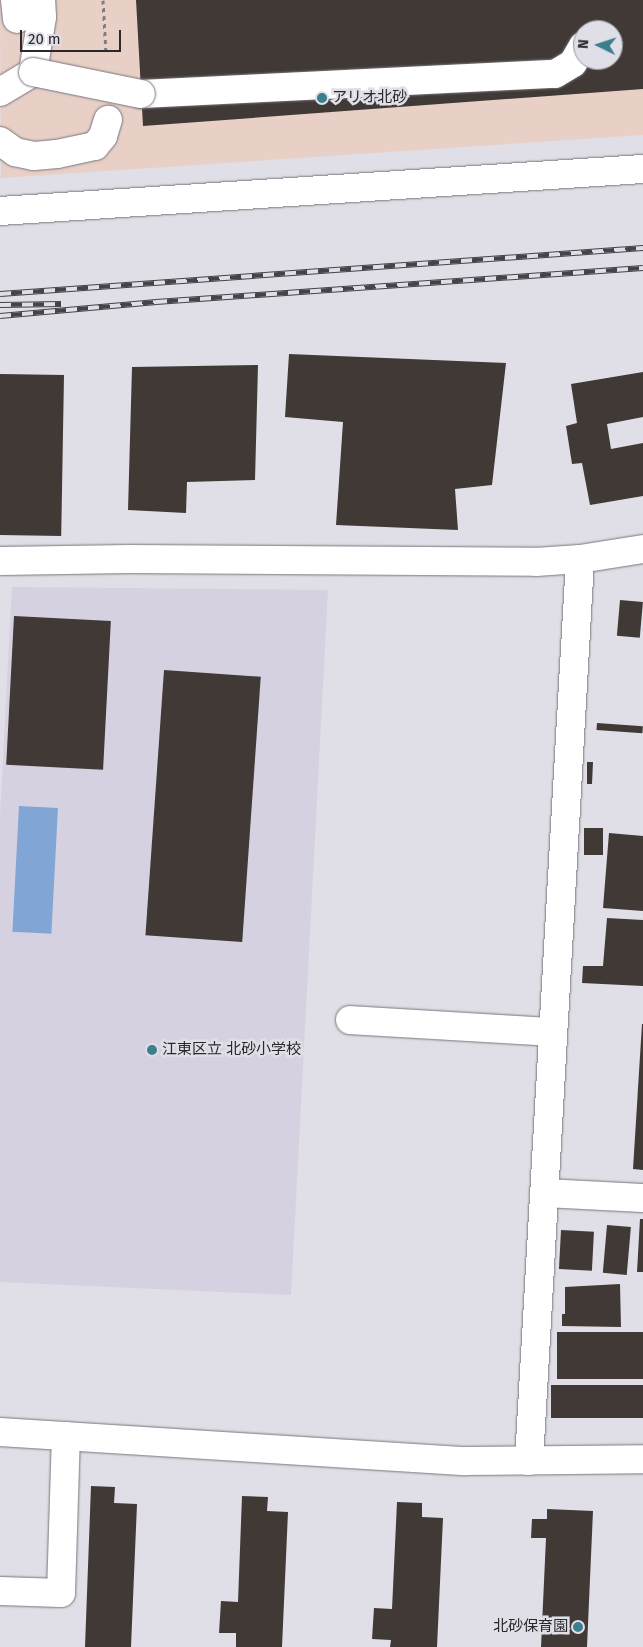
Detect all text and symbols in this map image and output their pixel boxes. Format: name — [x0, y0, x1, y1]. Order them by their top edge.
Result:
scale bar — [22, 20, 124, 52]
north arrow — [573, 20, 623, 70]
text: 20 m — [28, 30, 61, 48]
text: N — [575, 39, 592, 49]
place label: アリオ北砂 — [332, 89, 407, 107]
marker: アリオ北砂 — [316, 92, 328, 104]
place label: 江東区立 北砂小学校 — [162, 1041, 301, 1059]
marker: 江東区立 北砂小学校 — [146, 1044, 158, 1056]
place label: 北砂保育園 — [493, 1618, 568, 1636]
marker: 北砂保育園 — [572, 1621, 584, 1633]

